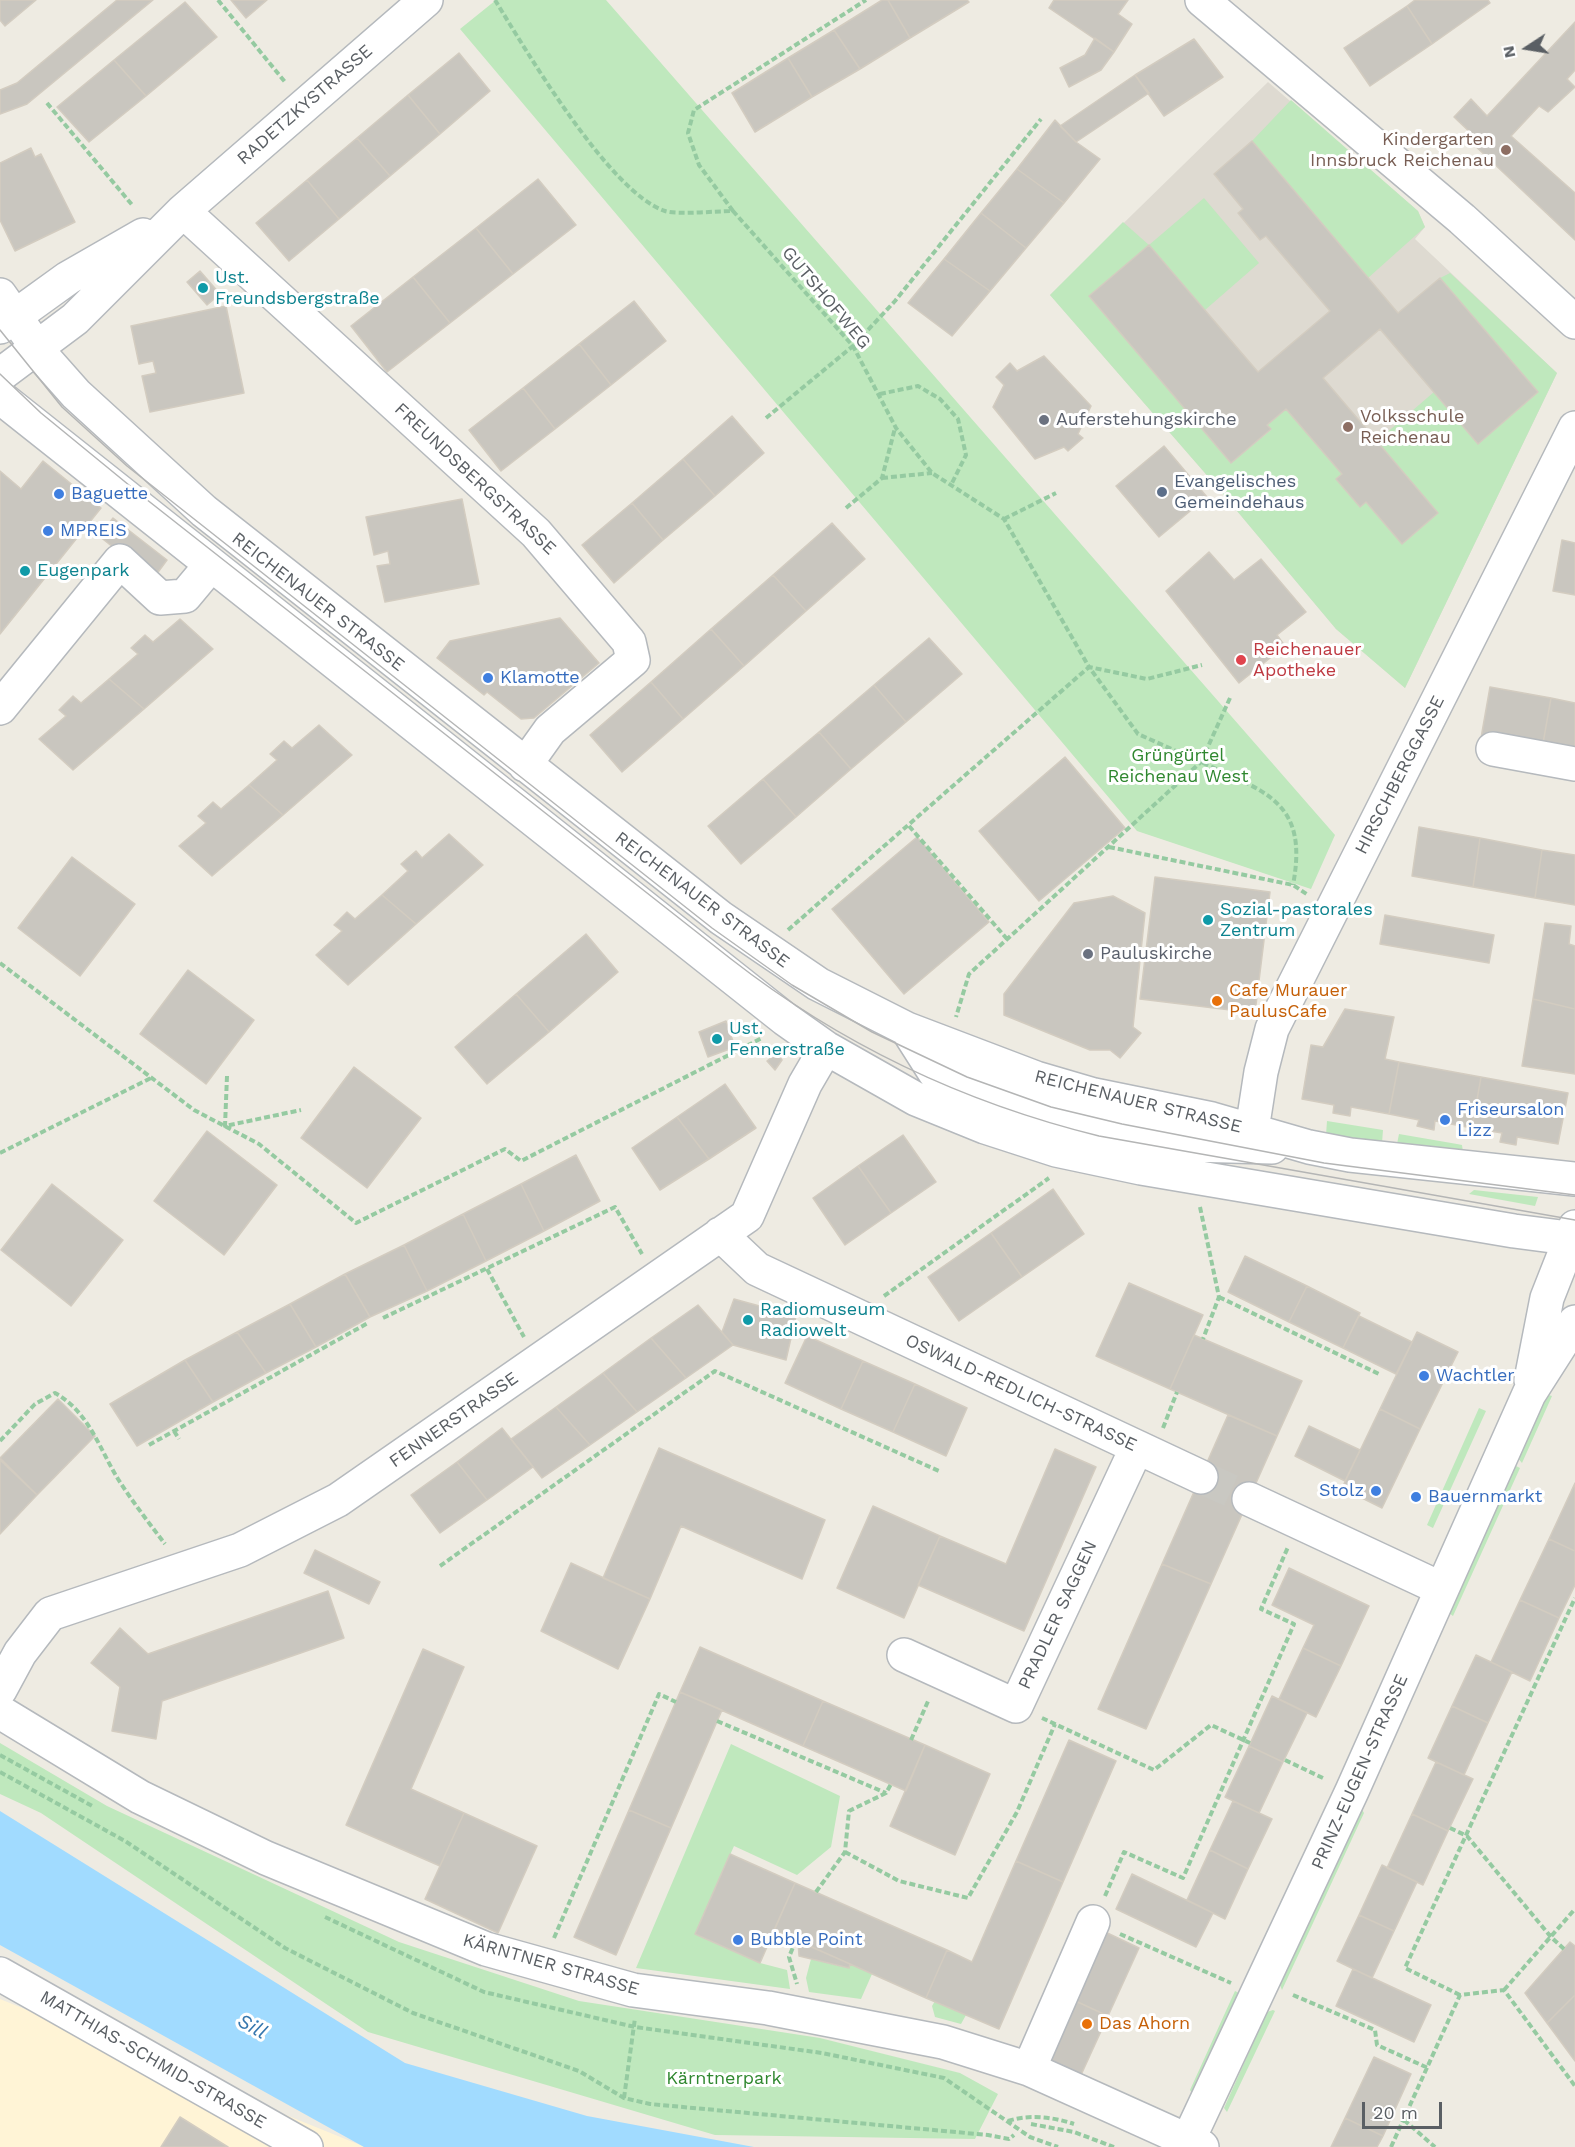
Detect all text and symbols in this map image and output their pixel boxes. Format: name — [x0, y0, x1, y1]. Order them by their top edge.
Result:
north arrow — [1497, 18, 1557, 78]
street label: RADETZKYSTRASSE — [233, 40, 377, 170]
text: N — [1498, 44, 1519, 60]
place label: Kindergarten Innsbruck Reichenau — [1310, 129, 1494, 172]
marker: Kindergarten Innsbruck Reichenau — [1499, 143, 1513, 157]
street label: GUTSHOFWEG — [777, 242, 875, 354]
place label: Ust. Freundsbergstraße — [215, 267, 380, 310]
marker: Ust. Freundsbergstraße — [196, 281, 210, 295]
street label: FREUNDSBERGSTRASSE — [390, 398, 560, 560]
place label: Volksschule Reichenau — [1360, 406, 1464, 448]
place label: Auferstehungskirche — [1056, 409, 1237, 431]
marker: Auferstehungskirche — [1037, 413, 1051, 427]
marker: Volksschule Reichenau — [1341, 420, 1355, 434]
place label: Evangelisches Gemeindehaus — [1174, 471, 1304, 514]
place label: Baguette — [71, 483, 148, 505]
marker: Evangelisches Gemeindehaus — [1155, 485, 1169, 499]
marker: Baguette — [52, 487, 66, 501]
place label: MPREIS — [60, 520, 127, 542]
marker: MPREIS — [41, 524, 55, 538]
street label: REICHENAUER STRASSE — [227, 528, 409, 676]
place label: Eugenpark — [37, 560, 129, 582]
marker: Eugenpark — [18, 564, 32, 578]
place label: Reichenauer Apotheke — [1253, 639, 1362, 682]
marker: Reichenauer Apotheke — [1234, 653, 1248, 667]
place label: Klamotte — [500, 667, 580, 689]
marker: Klamotte — [481, 671, 495, 685]
street label: HIRSCHBERGGASSE — [1351, 692, 1449, 858]
park label: Grüngürtel Reichenau West — [1107, 745, 1249, 788]
street label: REICHENAUER STRASSE — [610, 827, 794, 973]
place label: Sozial-pastorales Zentrum — [1220, 899, 1373, 942]
marker: Sozial-pastorales Zentrum — [1201, 913, 1215, 927]
place label: Pauluskirche — [1100, 943, 1212, 965]
marker: Pauluskirche — [1081, 947, 1095, 961]
place label: Cafe Murauer PaulusCafe — [1229, 980, 1347, 1022]
marker: Cafe Murauer PaulusCafe — [1210, 994, 1224, 1008]
place label: Ust. Fennerstraße — [729, 1018, 845, 1060]
marker: Ust. Fennerstraße — [710, 1032, 724, 1046]
street label: REICHENAUER STRASSE — [1032, 1066, 1244, 1138]
place label: Friseursalon Lizz — [1457, 1099, 1564, 1142]
marker: Friseursalon Lizz — [1438, 1113, 1452, 1127]
place label: Radiomuseum Radiowelt — [760, 1299, 885, 1342]
marker: Radiomuseum Radiowelt — [741, 1313, 755, 1327]
street label: OSWALD-REDLICH-STRASSE — [902, 1330, 1140, 1456]
place label: Wachtler — [1436, 1365, 1515, 1387]
street label: FENNERSTRASSE — [385, 1367, 523, 1473]
marker: Wachtler — [1417, 1369, 1431, 1383]
place label: Stolz — [1319, 1480, 1364, 1502]
marker: Stolz — [1369, 1484, 1383, 1498]
place label: Bauernmarkt — [1428, 1486, 1542, 1508]
marker: Bauernmarkt — [1409, 1490, 1423, 1504]
street label: PRADLER SAGGEN — [1014, 1537, 1102, 1693]
street label: PRINZ-EUGEN-STRASSE — [1307, 1671, 1413, 1873]
street label: KÄRNTNER STRASSE — [460, 1929, 642, 2001]
place label: Bubble Point — [750, 1929, 862, 1951]
marker: Bubble Point — [731, 1933, 745, 1947]
street label: MATTHIAS-SCHMID-STRASSE — [36, 1986, 270, 2134]
water label: Sill — [233, 2009, 271, 2045]
place label: Das Ahorn — [1099, 2013, 1190, 2035]
marker: Das Ahorn — [1080, 2017, 1094, 2031]
park label: Kärntnerpark — [666, 2068, 782, 2090]
scale bar — [1365, 2090, 1444, 2128]
text: 20 m — [1373, 2102, 1418, 2123]

